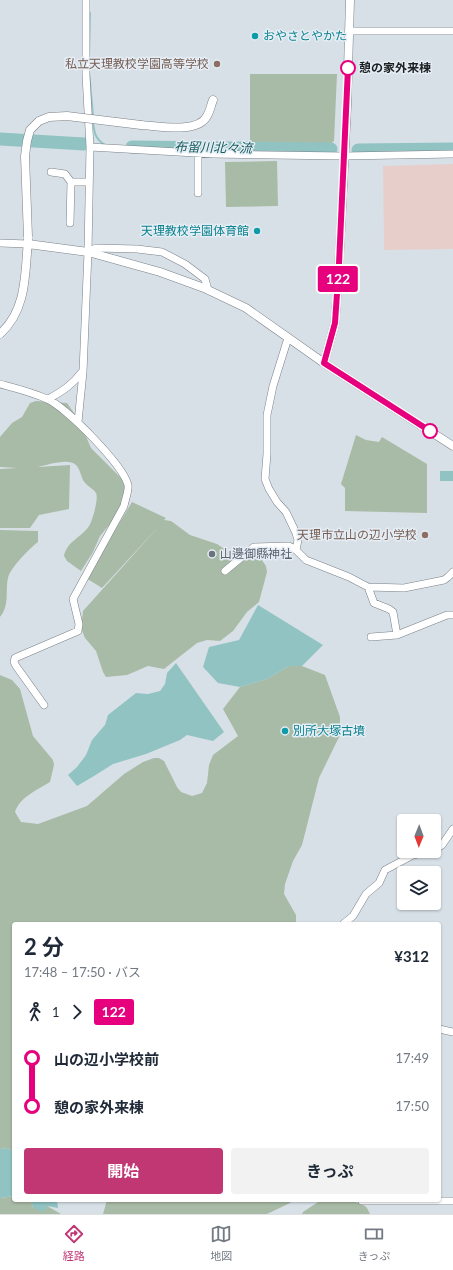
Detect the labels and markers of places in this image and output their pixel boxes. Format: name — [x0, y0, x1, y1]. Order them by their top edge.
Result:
place label: おやさとやかた — [263, 28, 347, 43]
marker: おやさとやかた — [250, 31, 260, 41]
place label: 私立天理教校学園高等学校 — [65, 56, 209, 71]
marker: 私立天理教校学園高等学校 — [212, 59, 222, 69]
marker: 憩の家外来棟 — [340, 60, 356, 76]
place label: 憩の家外来棟 — [359, 60, 431, 75]
place label: 天理教校学園体育館 — [141, 223, 249, 238]
marker: 天理教校学園体育館 — [252, 226, 262, 236]
unlabelled marker — [422, 423, 438, 439]
place label: 天理市立山の辺小学校 — [297, 527, 417, 542]
marker: 天理市立山の辺小学校 — [420, 530, 430, 540]
place label: 山邊御縣神社 — [220, 546, 292, 561]
marker: 山邊御縣神社 — [207, 549, 217, 559]
place label: 別所大塚古墳 — [293, 723, 365, 738]
marker: 別所大塚古墳 — [280, 726, 290, 736]

